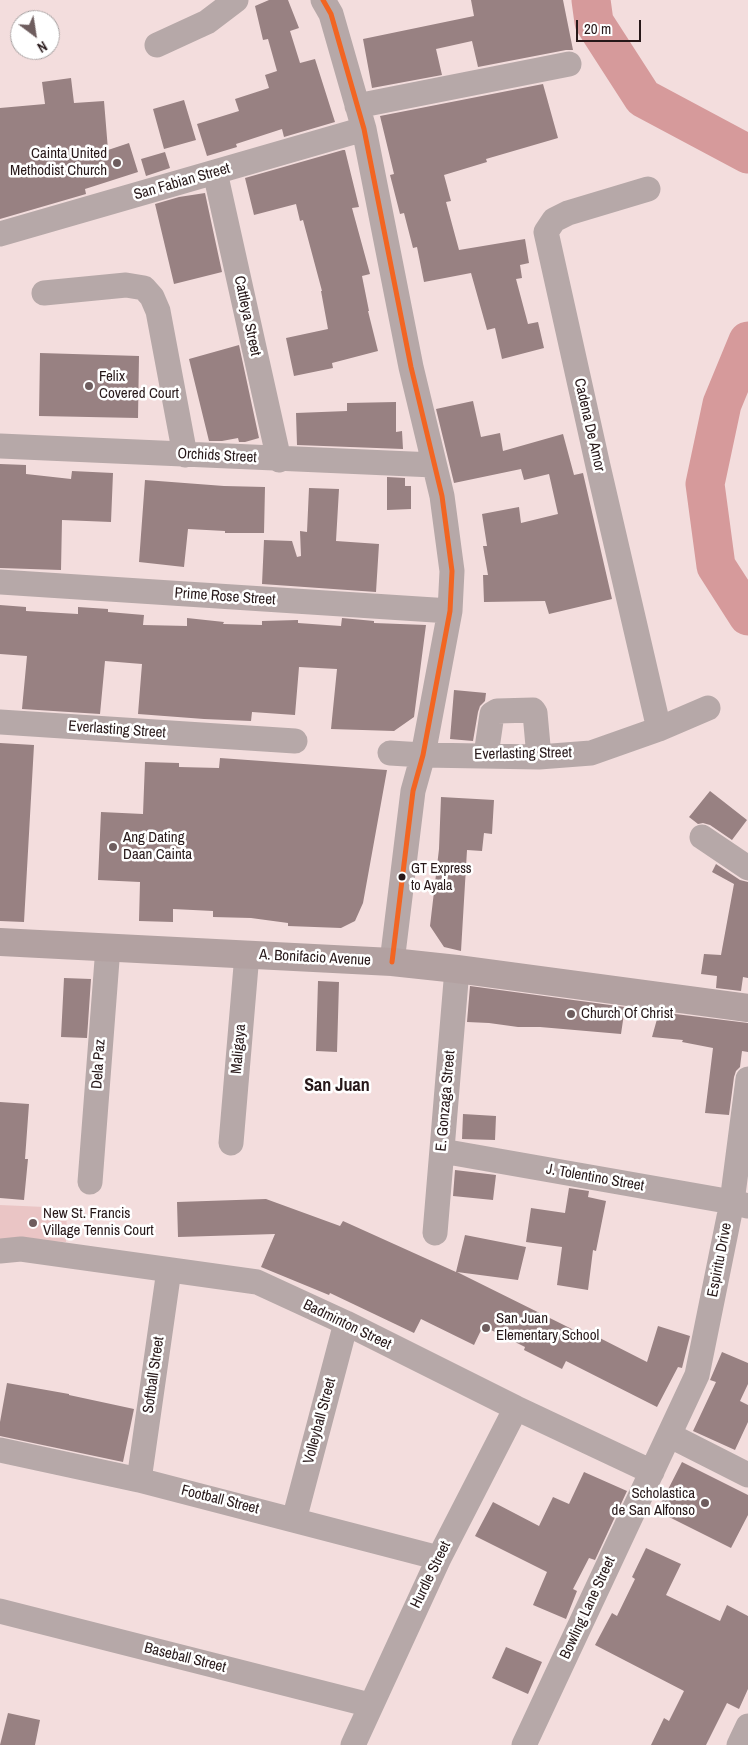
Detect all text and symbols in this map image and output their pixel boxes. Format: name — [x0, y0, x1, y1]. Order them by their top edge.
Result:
north arrow — [10, 10, 60, 60]
scale bar — [578, 10, 643, 42]
text: 20 m — [584, 18, 611, 39]
text: N — [34, 37, 50, 57]
place label: Cainta United Methodist Church — [10, 145, 107, 180]
marker: Cainta United Methodist Church — [111, 157, 123, 169]
street label: San Fabian Street — [132, 160, 232, 204]
street label: Cattleya Street — [230, 274, 264, 358]
place label: Felix Covered Court — [99, 368, 179, 403]
street label: Cadena De Amor — [570, 377, 608, 473]
marker: Felix Covered Court — [83, 380, 95, 392]
street label: Orchids Street — [177, 445, 257, 467]
street label: Prime Rose Street — [174, 584, 276, 610]
street label: Everlasting Street — [68, 718, 166, 742]
street label: Everlasting Street — [474, 744, 572, 764]
place label: Ang Dating Daan Cainta — [123, 829, 192, 864]
marker: Ang Dating Daan Cainta — [107, 841, 119, 853]
place label: GT Express to Ayala — [411, 861, 472, 894]
marker: GT Express to Ayala — [397, 872, 407, 882]
street label: A. Bonifacio Avenue — [259, 946, 371, 970]
place label: Church Of Christ — [581, 1005, 673, 1023]
marker: Church Of Christ — [565, 1008, 577, 1020]
street label: Maligaya — [228, 1023, 250, 1075]
street label: Dela Paz — [88, 1038, 110, 1090]
street label: E. Gonzaga Street — [433, 1050, 459, 1152]
district label: San Juan — [304, 1075, 370, 1097]
street label: J. Tolentino Street — [545, 1161, 645, 1195]
place label: New St. Francis Village Tennis Court — [43, 1205, 154, 1240]
marker: New St. Francis Village Tennis Court — [27, 1217, 39, 1229]
street label: Espiritu Drive — [704, 1221, 736, 1299]
street label: Badminton Street — [300, 1296, 394, 1354]
place label: San Juan Elementary School — [496, 1310, 599, 1345]
marker: San Juan Elementary School — [480, 1322, 492, 1334]
street label: Softball Street — [140, 1335, 168, 1415]
street label: Volleyball Street — [300, 1376, 340, 1466]
street label: Football Street — [179, 1482, 261, 1518]
place label: Scholastica de San Alfonso — [612, 1485, 695, 1520]
marker: Scholastica de San Alfonso — [699, 1497, 711, 1509]
street label: Hurdle Street — [407, 1538, 455, 1612]
street label: Bowling Lane Street — [556, 1554, 620, 1662]
street label: Baseball Street — [142, 1639, 228, 1677]

